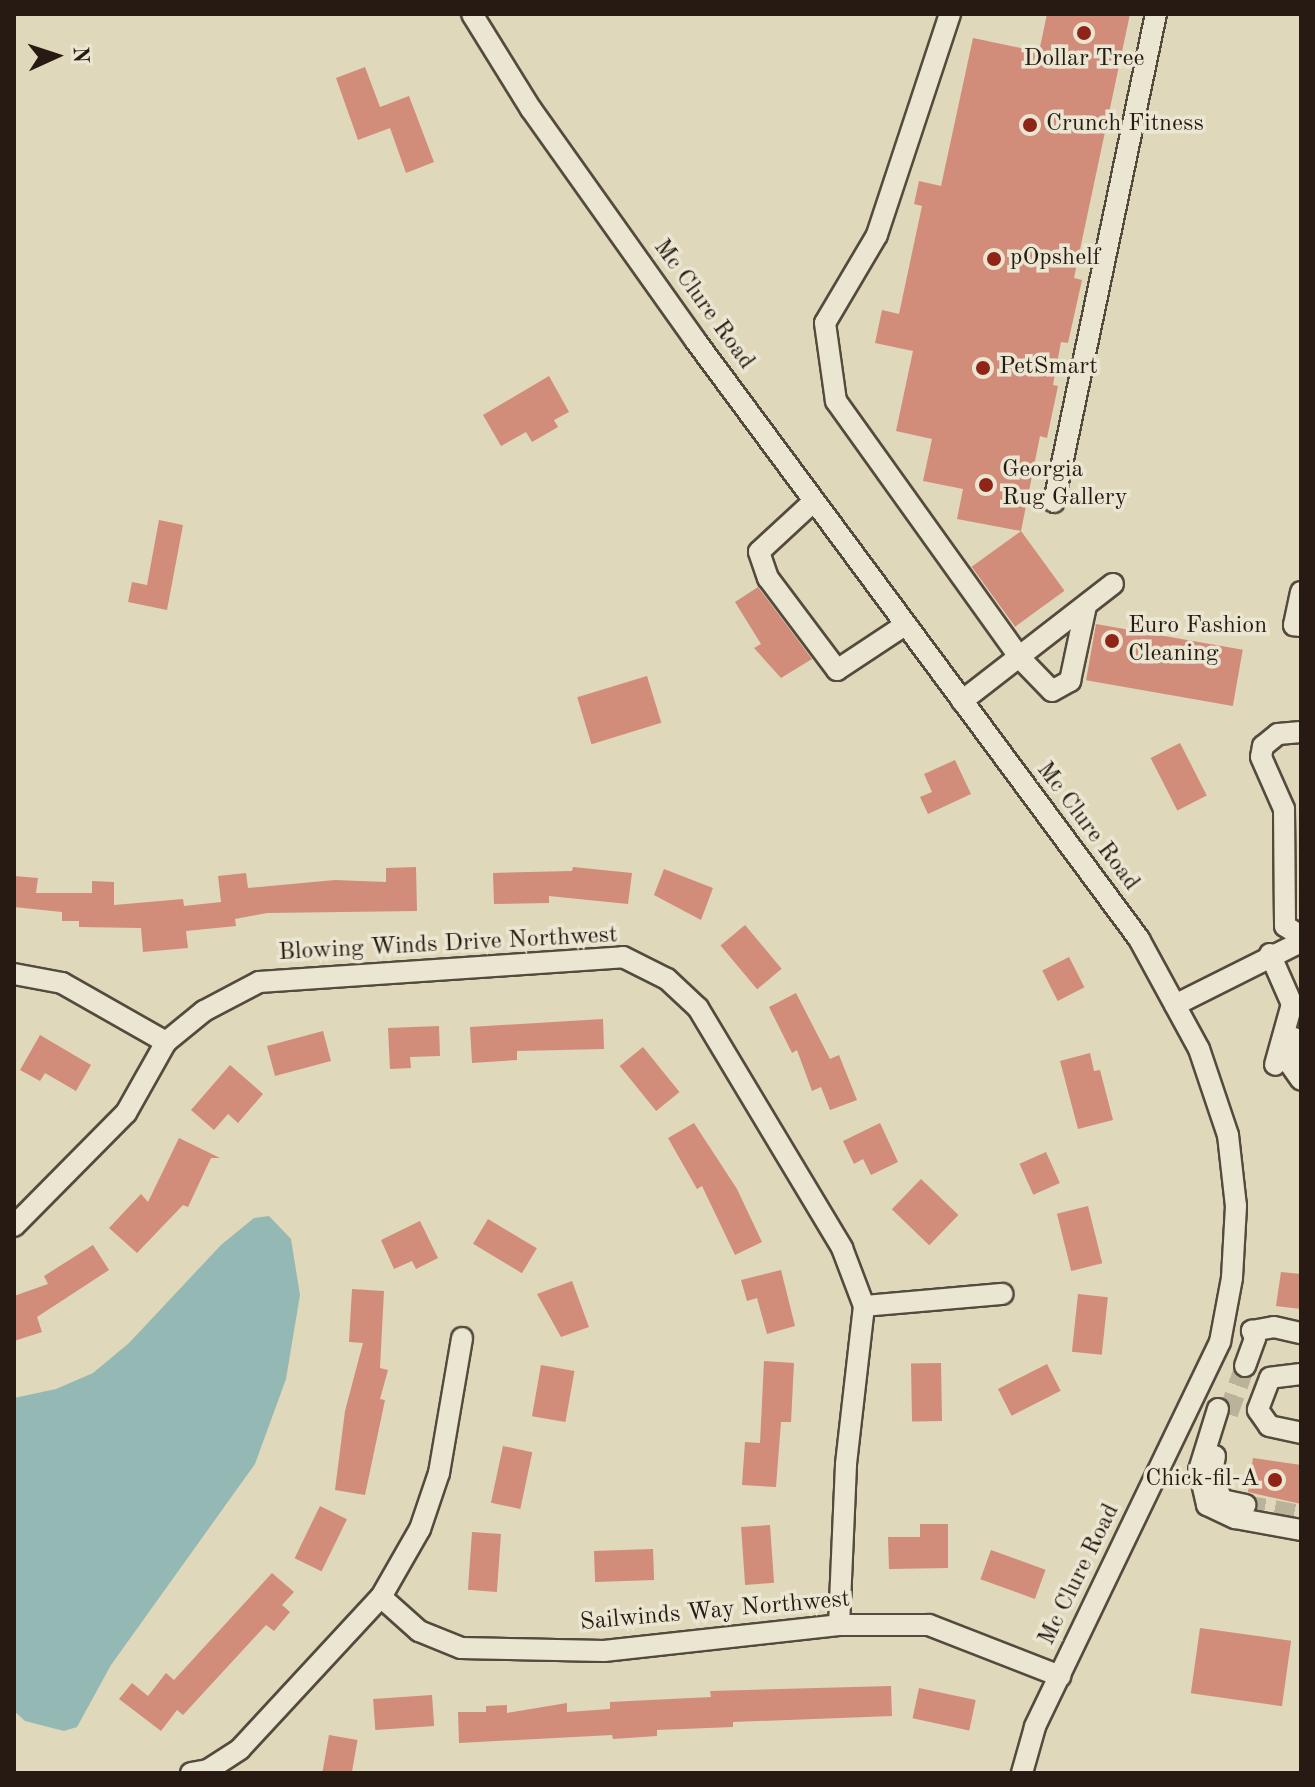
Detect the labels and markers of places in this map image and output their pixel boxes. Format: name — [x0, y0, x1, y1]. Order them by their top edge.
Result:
marker: Dollar Tree — [1075, 24, 1093, 42]
place label: Dollar Tree — [1023, 46, 1145, 74]
place label: Crunch Fitness — [1046, 111, 1204, 139]
marker: Crunch Fitness — [1021, 116, 1039, 134]
place label: pOpshelf — [1010, 245, 1101, 273]
marker: pOpshelf — [985, 250, 1003, 268]
place label: PetSmart — [999, 354, 1098, 382]
marker: PetSmart — [974, 359, 992, 377]
place label: Georgia Rug Gallery — [1002, 457, 1127, 513]
marker: Georgia Rug Gallery — [977, 476, 995, 494]
place label: Euro Fashion Cleaning — [1128, 613, 1267, 669]
marker: Euro Fashion Cleaning — [1103, 632, 1121, 650]
place label: Chick-fil-A — [1145, 1466, 1259, 1494]
marker: Chick-fil-A — [1266, 1471, 1284, 1489]

